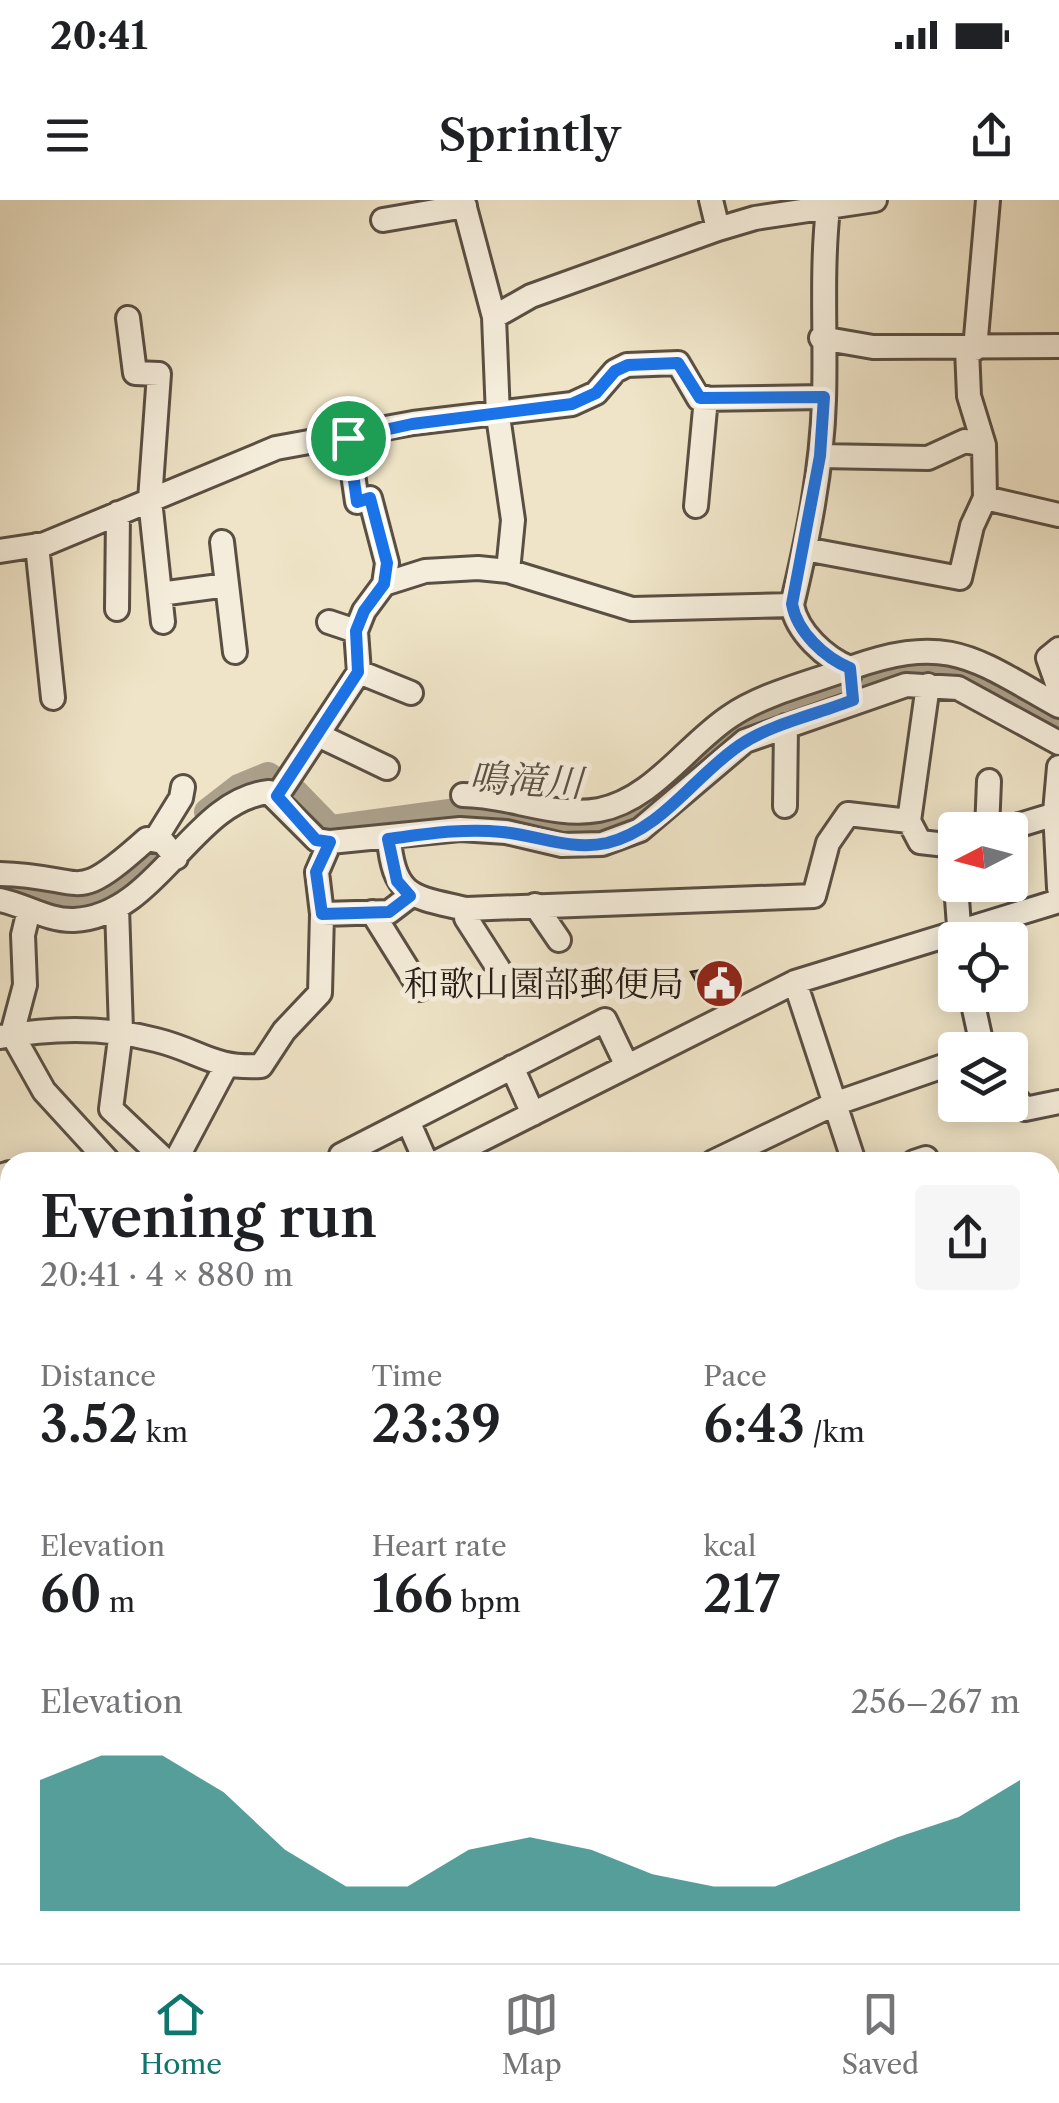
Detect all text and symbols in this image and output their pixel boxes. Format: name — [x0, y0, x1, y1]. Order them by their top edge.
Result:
text: 20:41 — [50, 12, 148, 59]
text: Sprintly — [438, 107, 621, 163]
icon: menu — [40, 108, 95, 163]
icon: share — [964, 108, 1019, 163]
pin — [306, 396, 391, 481]
icon: arrive — [321, 411, 376, 466]
water label: 鳴滝川 — [468, 754, 588, 807]
north arrow — [938, 812, 1028, 902]
map controls — [938, 812, 1028, 1122]
button: locate — [938, 922, 1028, 1012]
public building icon: 和歌山園部郵便局 — [693, 957, 745, 1009]
place label: 和歌山園部郵便局 — [404, 962, 684, 1005]
button: layers — [938, 1032, 1028, 1122]
text: Evening run — [40, 1184, 377, 1251]
button: share — [915, 1185, 1020, 1290]
text: 20:41 · 4 × 880 m — [40, 1255, 293, 1294]
text: Distance — [40, 1359, 156, 1393]
text: Time — [372, 1359, 442, 1393]
text: Pace — [703, 1359, 767, 1393]
text: 3.52 — [40, 1393, 138, 1455]
text: 23:39 — [372, 1393, 501, 1455]
text: 6:43 — [703, 1393, 805, 1455]
text: km — [138, 1415, 188, 1449]
text: /km — [805, 1415, 865, 1449]
text: Elevation — [40, 1529, 165, 1563]
text: Heart rate — [372, 1529, 507, 1563]
text: kcal — [703, 1529, 756, 1563]
text: 60 — [40, 1563, 101, 1625]
text: 166 — [372, 1563, 453, 1625]
text: 217 — [703, 1563, 780, 1625]
text: m — [101, 1585, 135, 1619]
text: bpm — [453, 1585, 521, 1619]
text: Elevation — [40, 1682, 183, 1721]
text: 256–267 m — [851, 1682, 1020, 1721]
tab: Home — [140, 1987, 222, 2081]
tab: Map — [502, 1987, 562, 2081]
tab: Saved — [841, 1987, 919, 2081]

